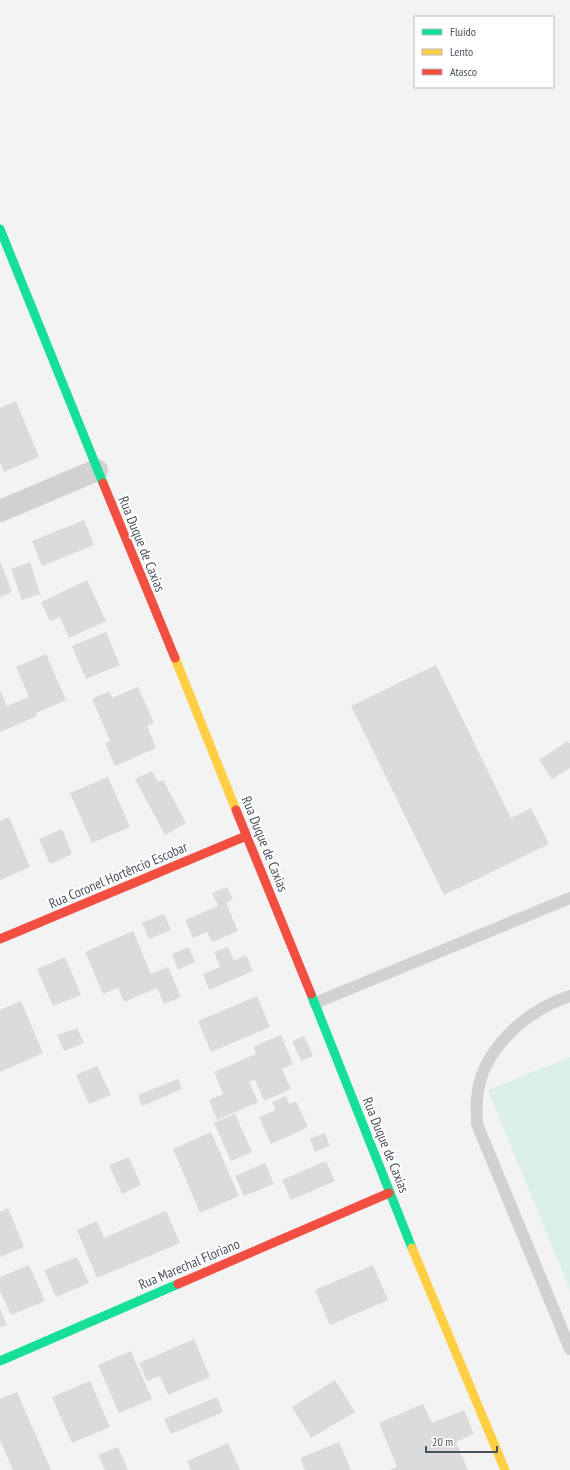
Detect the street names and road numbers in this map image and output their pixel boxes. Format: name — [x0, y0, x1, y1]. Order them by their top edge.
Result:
street label: Rua Duque de Caxias — [115, 494, 169, 595]
street label: Rua Duque de Caxias — [238, 794, 292, 895]
street label: Rua Coronel Hortêncio Escobar — [46, 838, 190, 912]
street label: Rua Duque de Caxias — [359, 1095, 413, 1196]
street label: Rua Marechal Floriano — [136, 1235, 242, 1293]

